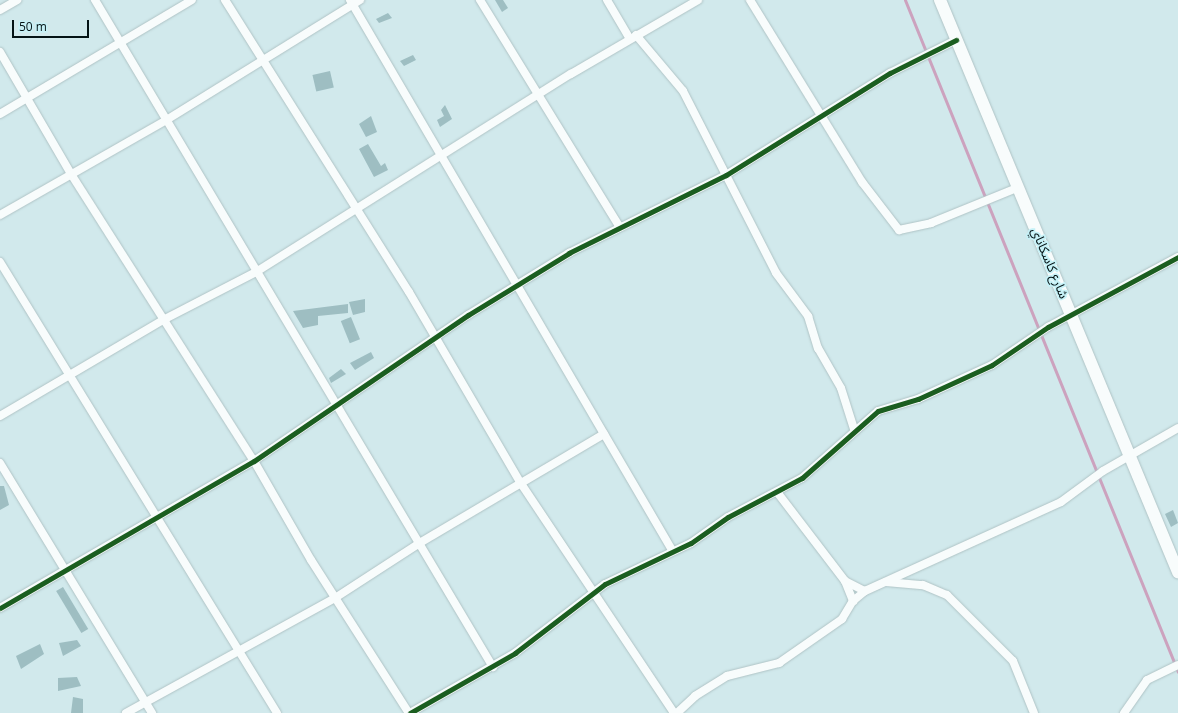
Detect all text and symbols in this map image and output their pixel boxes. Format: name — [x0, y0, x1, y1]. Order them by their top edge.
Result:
scale bar — [14, 12, 91, 38]
text: 50 m — [19, 18, 47, 35]
street label: شارع كاسكاناي — [1028, 225, 1072, 301]

